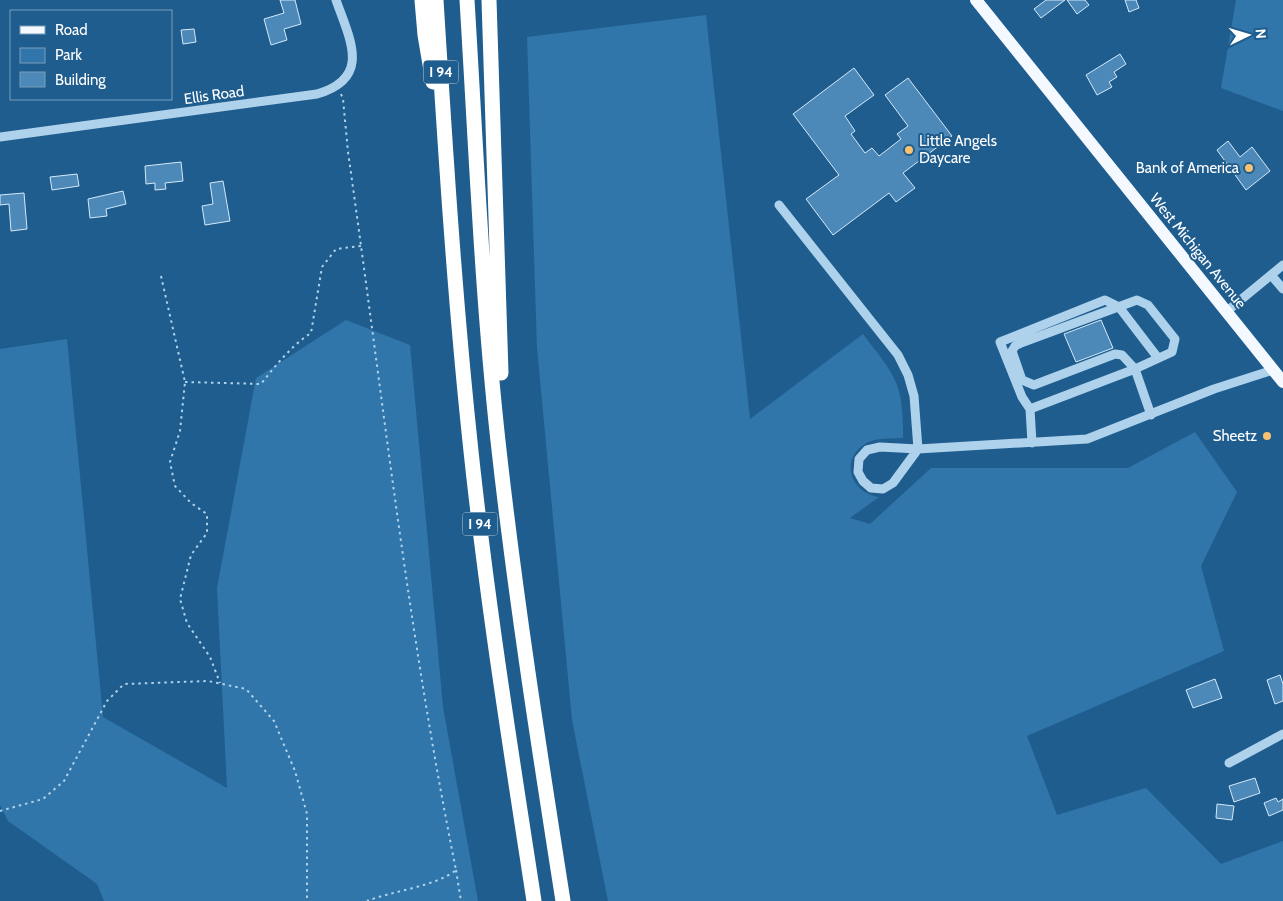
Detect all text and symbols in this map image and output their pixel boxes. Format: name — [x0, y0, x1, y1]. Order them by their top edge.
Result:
legend — [10, 10, 172, 100]
north arrow — [1223, 10, 1273, 60]
text: Road — [55, 21, 88, 39]
text: N — [1252, 28, 1270, 40]
text: Park — [55, 46, 82, 64]
road number: I 94 — [424, 61, 458, 84]
text: Building — [55, 71, 106, 89]
street label: Ellis Road — [183, 82, 245, 108]
place label: Little Angels Daycare — [919, 132, 997, 167]
marker: Little Angels Daycare — [903, 144, 915, 156]
place label: Bank of America — [1136, 159, 1240, 177]
marker: Bank of America — [1243, 162, 1255, 174]
street label: West Michigan Avenue — [1146, 190, 1250, 313]
place label: Sheetz — [1213, 427, 1257, 445]
marker: Sheetz — [1261, 430, 1273, 442]
road number: I 94 — [462, 512, 498, 536]

